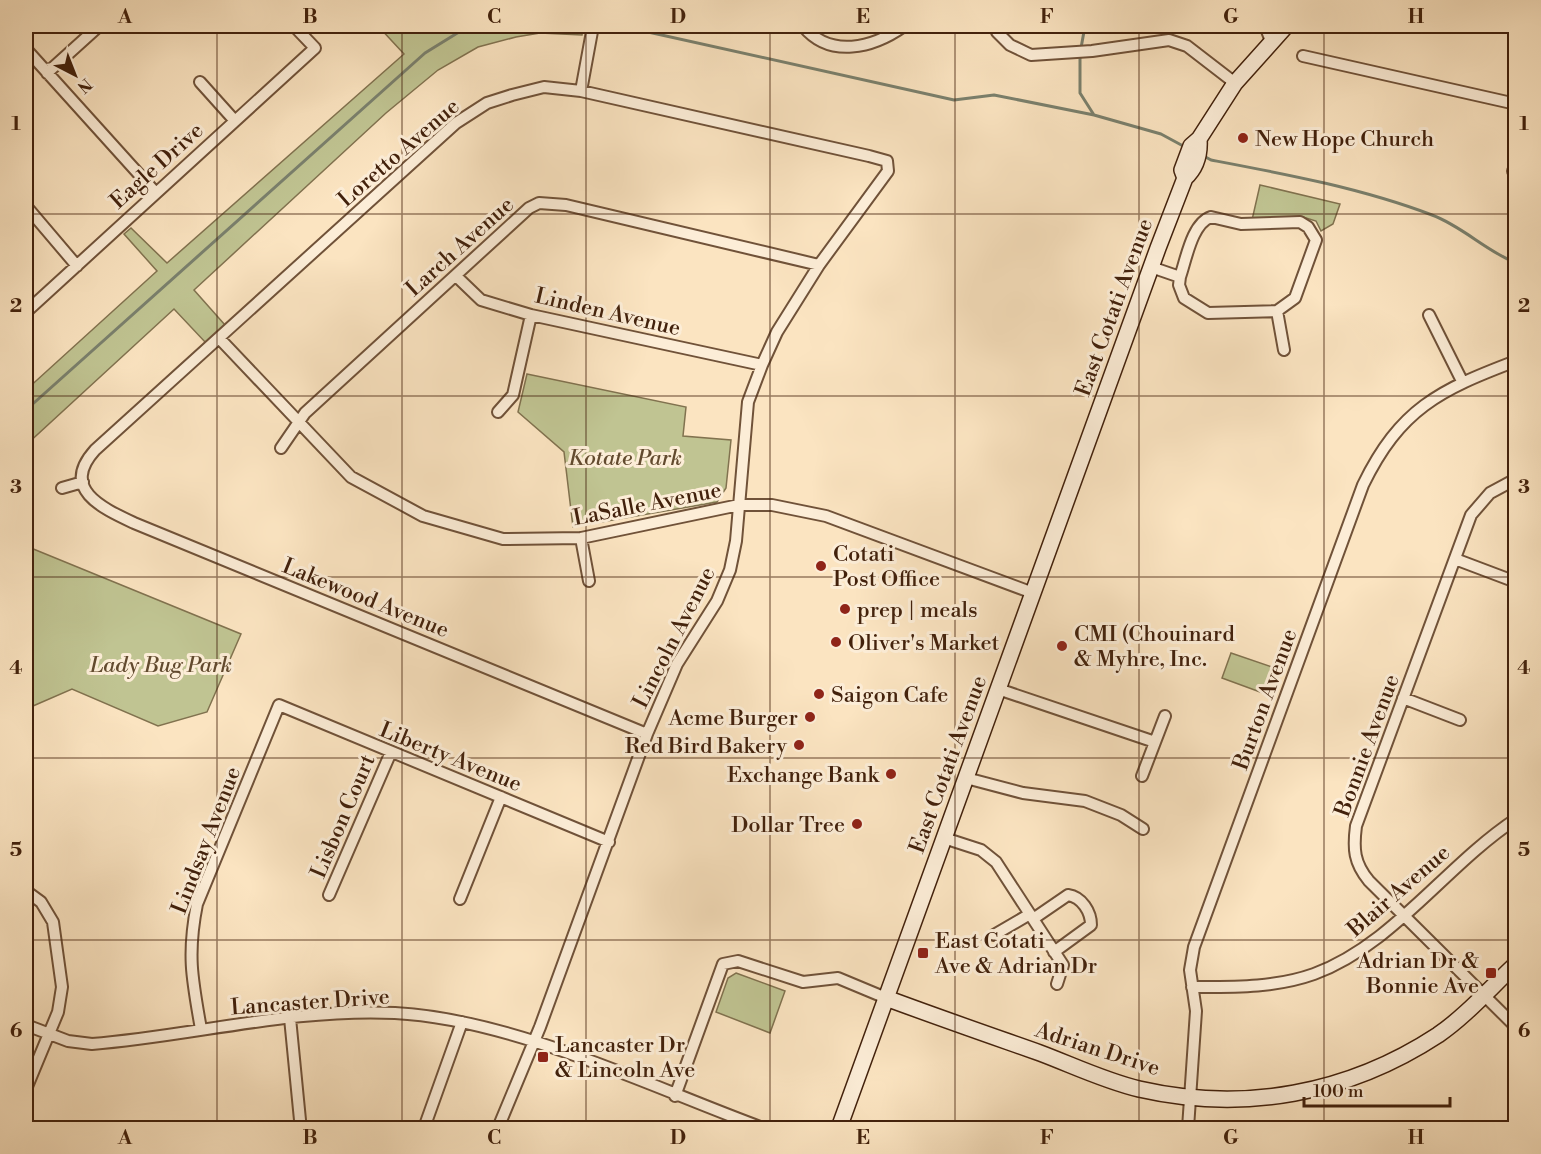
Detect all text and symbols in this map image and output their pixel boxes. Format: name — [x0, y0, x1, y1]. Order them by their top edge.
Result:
text: A — [117, 5, 133, 30]
text: B — [302, 5, 318, 30]
text: C — [487, 5, 501, 30]
text: D — [670, 5, 686, 30]
text: E — [856, 5, 870, 30]
text: F — [1040, 5, 1054, 30]
text: G — [1223, 5, 1239, 30]
text: H — [1408, 5, 1425, 30]
north arrow — [45, 45, 105, 105]
text: N — [73, 74, 96, 97]
street label: Loretto Avenue — [333, 93, 465, 213]
text: 1 — [11, 112, 21, 137]
text: 1 — [1519, 112, 1529, 137]
street label: Eagle Drive — [105, 117, 209, 215]
place label: New Hope Church — [1255, 126, 1434, 153]
marker: New Hope Church — [1236, 131, 1250, 145]
street label: Larch Avenue — [400, 192, 520, 303]
street label: East Cotati Avenue — [1070, 215, 1159, 400]
street label: Linden Avenue — [532, 283, 683, 342]
text: 2 — [10, 294, 22, 319]
text: 2 — [1518, 294, 1530, 319]
park label: Kotate Park — [568, 445, 682, 472]
text: 3 — [10, 475, 22, 500]
text: 3 — [1518, 475, 1530, 500]
street label: LaSalle Avenue — [571, 477, 724, 532]
place label: Cotati Post Office — [833, 541, 940, 593]
street label: Lakewood Avenue — [278, 553, 453, 644]
marker: Cotati Post Office — [814, 559, 828, 573]
street label: Lincoln Avenue — [627, 562, 722, 713]
place label: prep | meals — [857, 597, 978, 624]
marker: prep | meals — [838, 602, 852, 616]
place label: CMI (Chouinard & Myhre, Inc. — [1074, 621, 1235, 673]
street label: Burton Avenue — [1227, 625, 1303, 775]
place label: Oliver's Market — [848, 630, 1000, 657]
marker: Oliver's Market — [829, 635, 843, 649]
marker: CMI (Chouinard & Myhre, Inc. — [1055, 639, 1069, 653]
park label: Lady Bug Park — [89, 652, 232, 679]
text: 4 — [9, 656, 23, 681]
text: 4 — [1517, 656, 1531, 681]
street label: Bonnie Avenue — [1329, 671, 1406, 821]
street label: East Cotati Avenue — [904, 672, 993, 857]
place label: Saigon Cafe — [831, 682, 948, 709]
marker: Saigon Cafe — [812, 687, 826, 701]
place label: Acme Burger — [667, 705, 798, 732]
marker: Acme Burger — [803, 710, 817, 724]
street label: Liberty Avenue — [375, 717, 526, 798]
place label: Red Bird Bakery — [625, 733, 787, 760]
marker: Red Bird Bakery — [792, 738, 806, 752]
street label: Lisbon Court — [305, 750, 382, 883]
place label: Exchange Bank — [727, 762, 881, 789]
street label: Lindsay Avenue — [166, 763, 247, 918]
marker: Exchange Bank — [884, 767, 898, 781]
place label: Dollar Tree — [731, 812, 845, 839]
marker: Dollar Tree — [850, 817, 864, 831]
text: 5 — [10, 838, 22, 863]
text: 5 — [1518, 838, 1530, 863]
street label: Blair Avenue — [1341, 839, 1456, 944]
place label: East Cotati Ave & Adrian Dr — [934, 928, 1097, 980]
marker: East Cotati Ave & Adrian Dr — [916, 946, 930, 960]
place label: Adrian Dr & Bonnie Ave — [1356, 948, 1479, 1000]
marker: Adrian Dr & Bonnie Ave — [1484, 966, 1498, 980]
street label: Lancaster Drive — [230, 983, 391, 1022]
street label: Adrian Drive — [1031, 1016, 1163, 1082]
text: 6 — [10, 1019, 23, 1044]
text: 6 — [1518, 1019, 1531, 1044]
place label: Lancaster Dr & Lincoln Ave — [555, 1032, 695, 1084]
marker: Lancaster Dr & Lincoln Ave — [536, 1050, 550, 1064]
scale bar — [1304, 1070, 1450, 1108]
text: 100 m — [1313, 1080, 1364, 1103]
text: A — [117, 1126, 133, 1151]
text: B — [302, 1126, 318, 1151]
text: C — [487, 1126, 501, 1151]
text: D — [670, 1126, 686, 1151]
text: E — [856, 1126, 870, 1151]
text: F — [1040, 1126, 1054, 1151]
text: G — [1223, 1126, 1239, 1151]
text: H — [1408, 1126, 1425, 1151]

